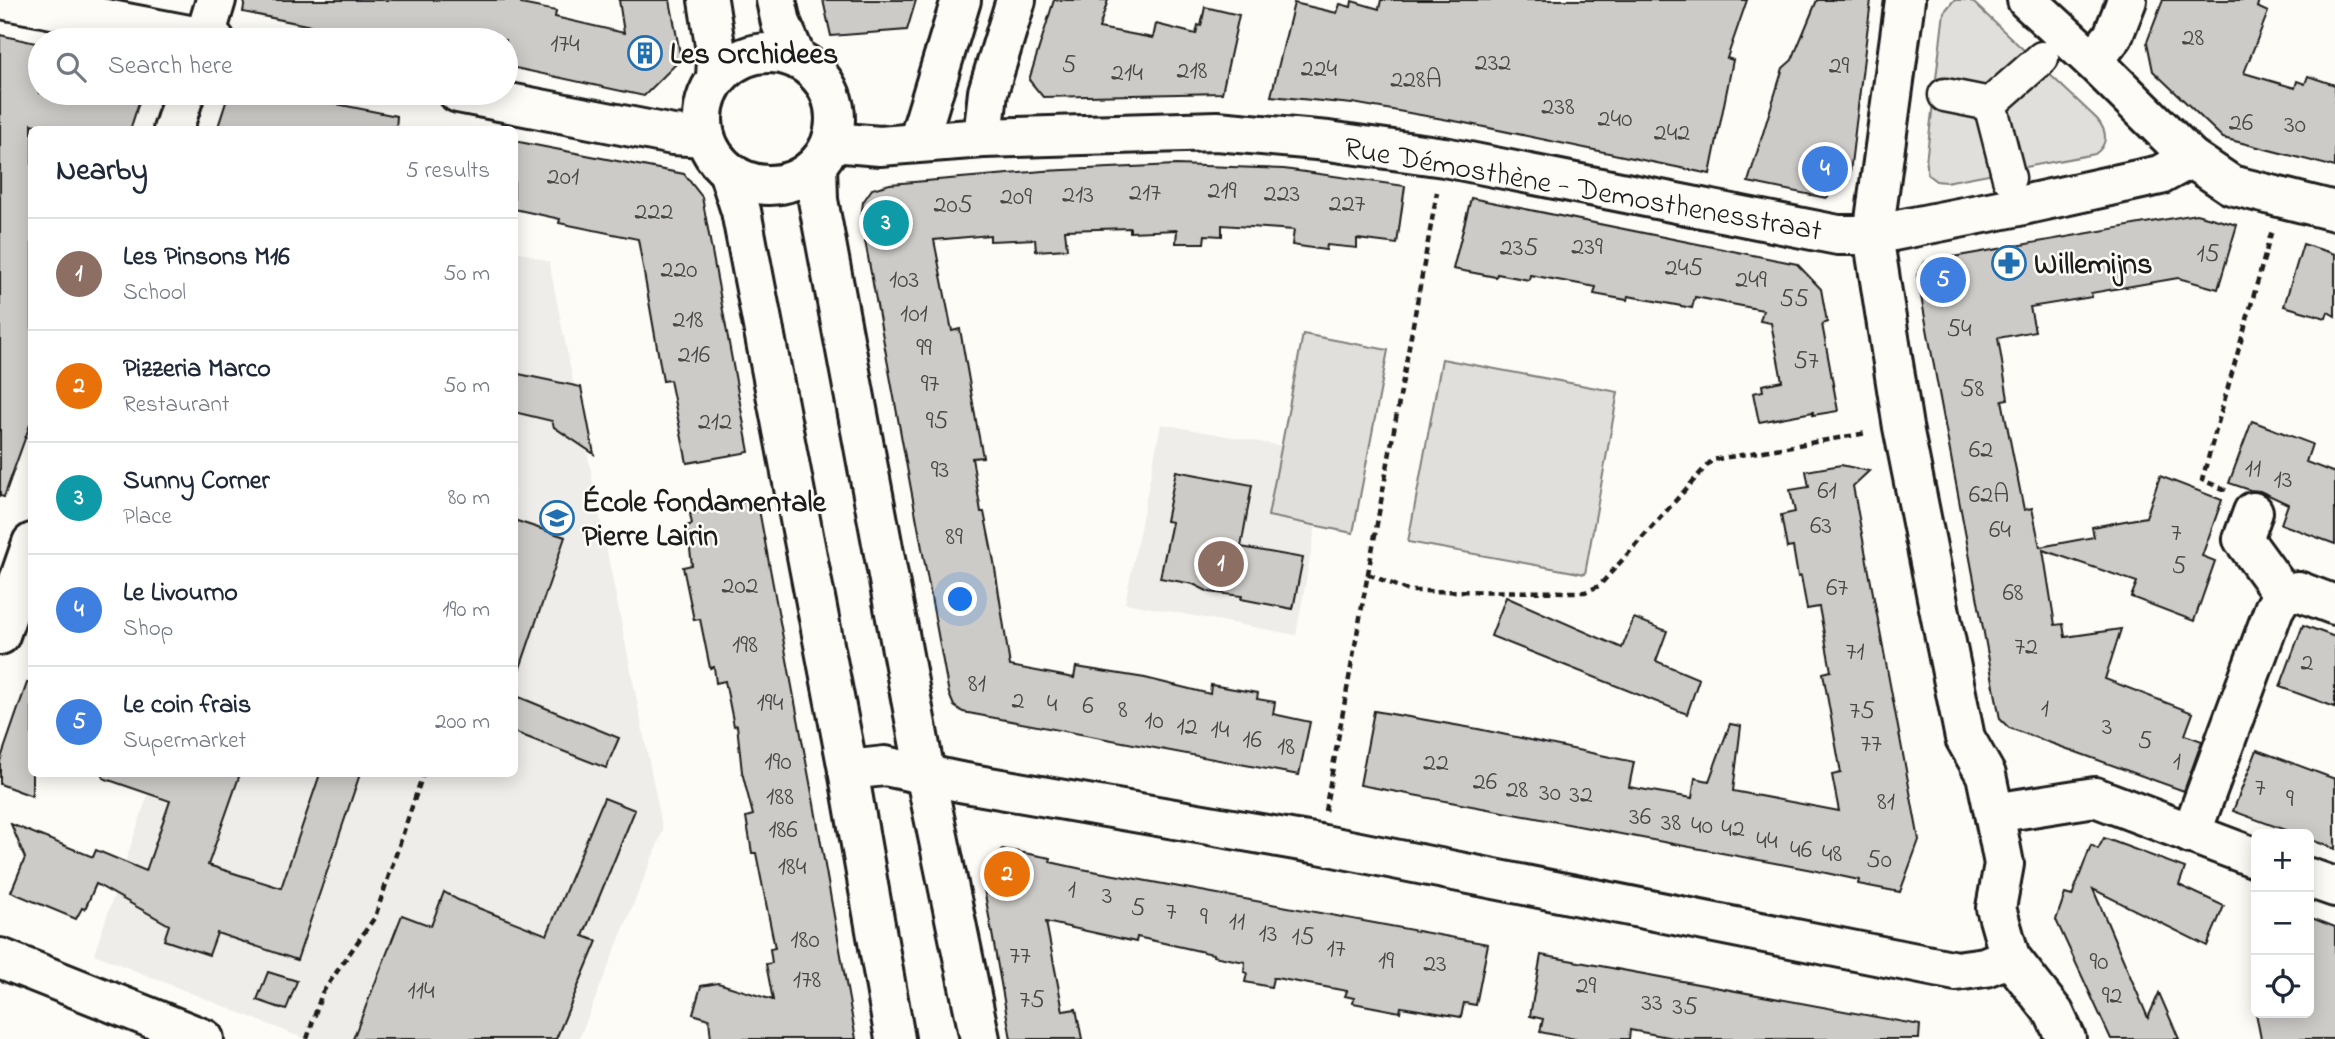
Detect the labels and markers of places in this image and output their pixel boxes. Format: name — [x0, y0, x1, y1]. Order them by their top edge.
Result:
building icon: Les Orchidees — [626, 34, 664, 72]
place label: Les Orchidees — [670, 34, 838, 78]
pin: 4 — [1802, 143, 1848, 195]
pin: 3 — [863, 197, 909, 249]
pharmacy icon: Willemijns — [1990, 244, 2028, 282]
place label: Willemijns — [2034, 244, 2152, 288]
pin: 5 — [1920, 254, 1966, 306]
place label: École fondamentale Pierre Lairin — [582, 482, 828, 560]
school or university icon: École fondamentale Pierre Lairin — [538, 499, 576, 537]
pin: 1 — [1198, 538, 1244, 590]
pin: 2 — [984, 848, 1030, 900]

